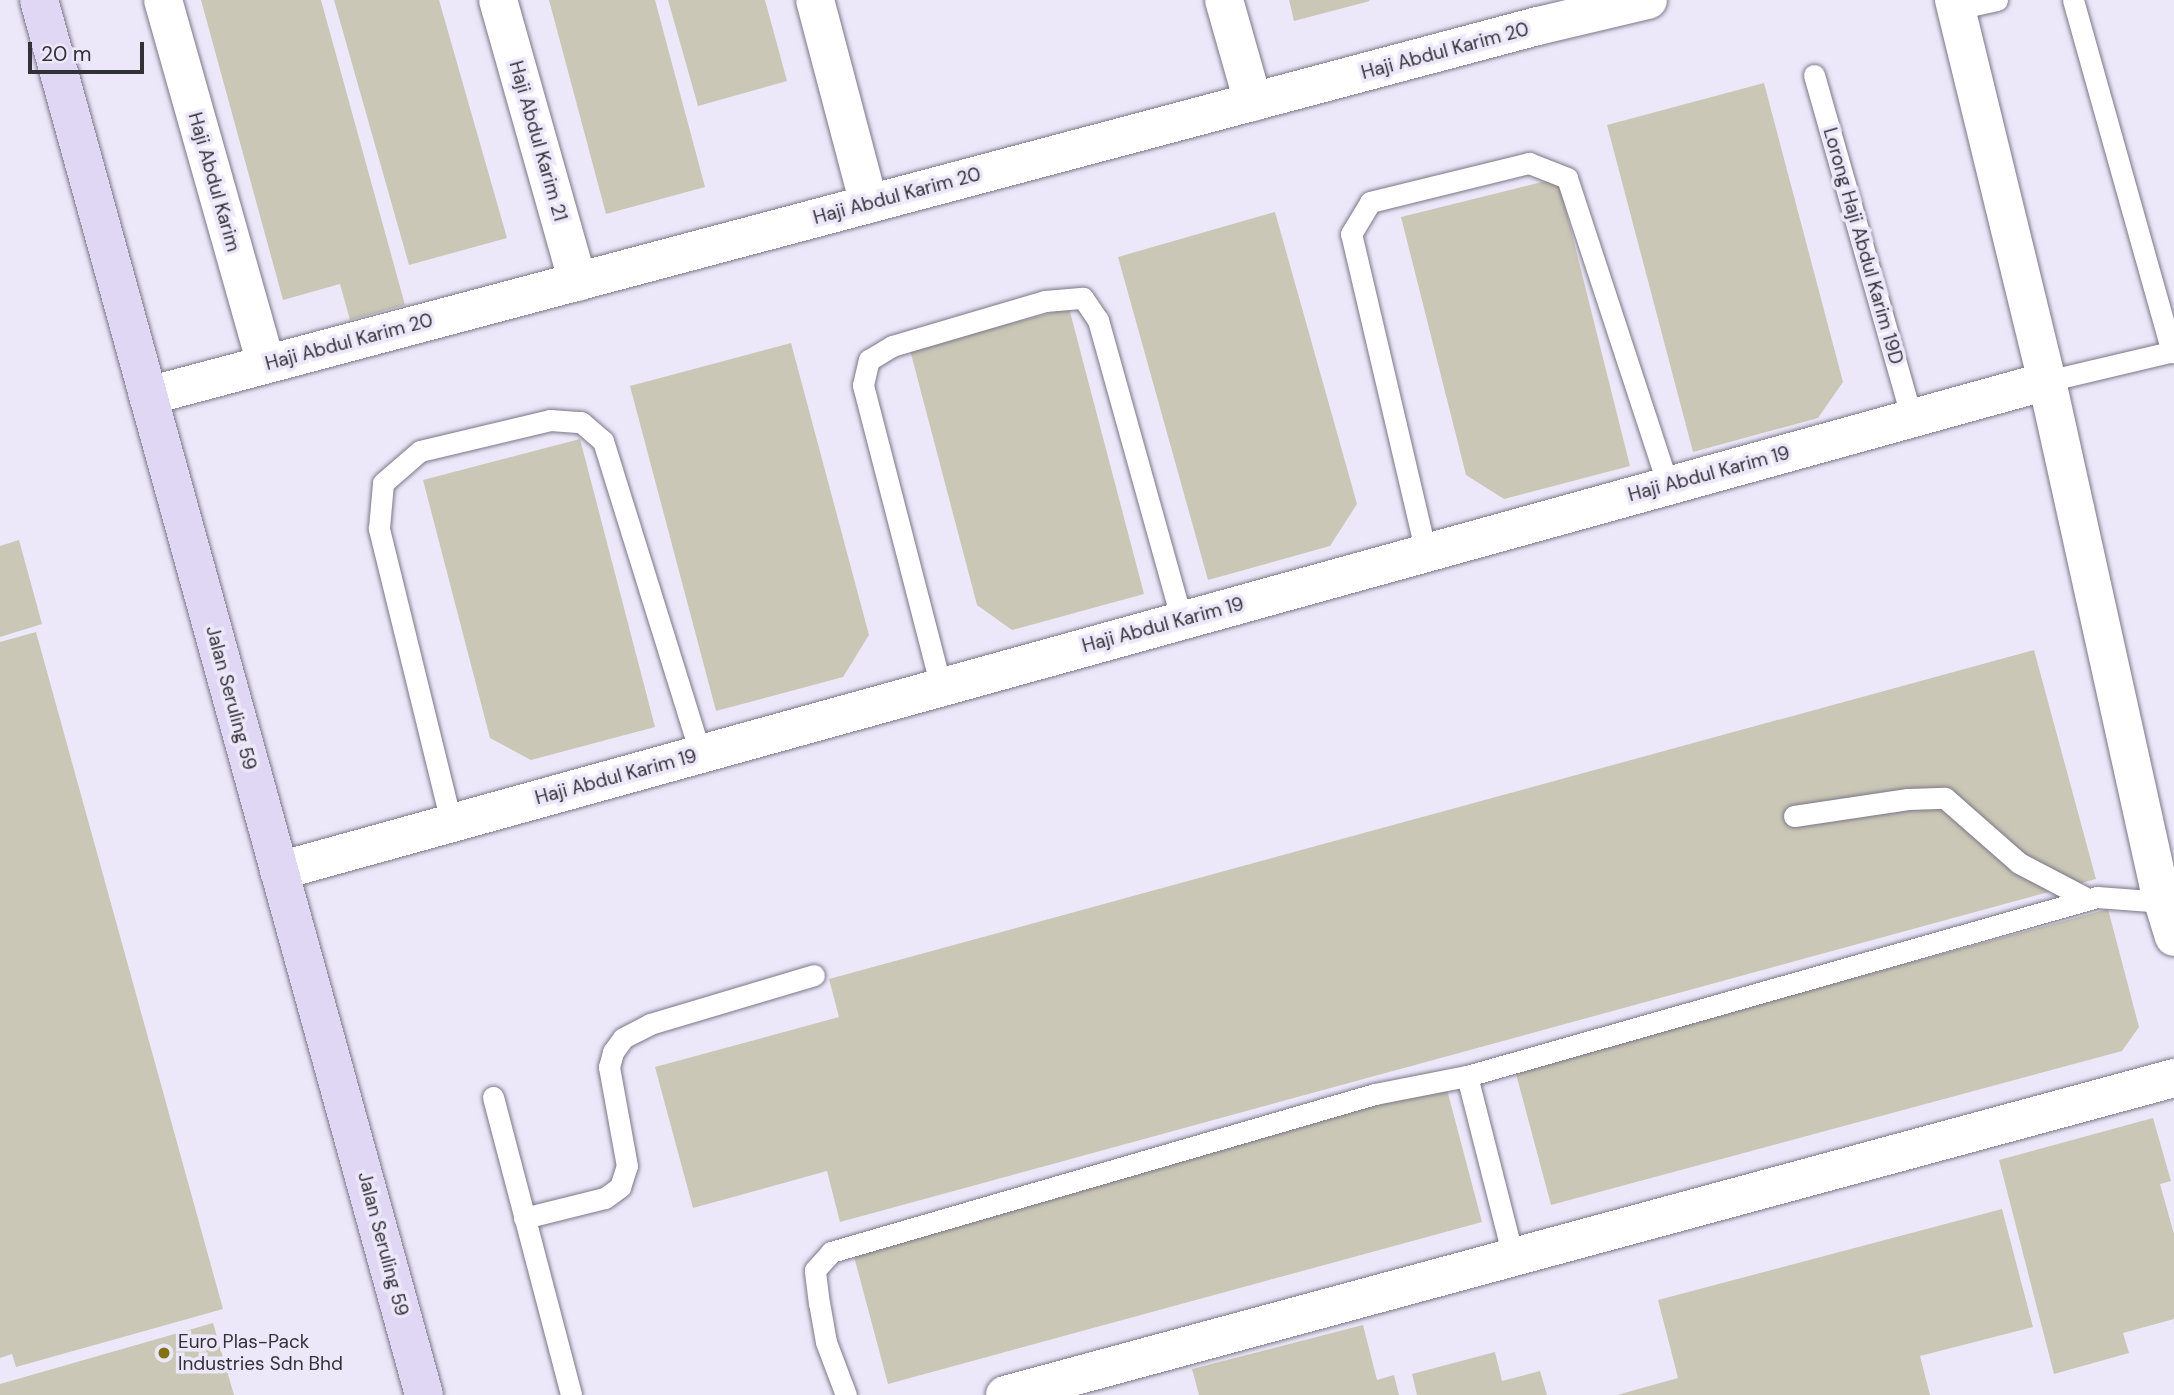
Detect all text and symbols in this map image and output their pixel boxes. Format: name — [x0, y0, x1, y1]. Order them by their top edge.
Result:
street label: Haji Abdul Karim 20 — [1359, 18, 1531, 84]
scale bar — [32, 28, 147, 72]
text: 20 m — [41, 40, 92, 68]
street label: Haji Abdul Karim 21 — [504, 58, 572, 224]
street label: Haji Abdul Karim — [183, 110, 245, 254]
street label: Lorong Haji Abdul Karim 19D — [1818, 125, 1908, 367]
street label: Haji Abdul Karim 20 — [811, 163, 983, 229]
street label: Haji Abdul Karim 20 — [263, 309, 435, 375]
street label: Haji Abdul Karim 19 — [1626, 441, 1792, 507]
street label: Haji Abdul Karim 19 — [1080, 592, 1246, 658]
street label: Jalan Seruling 59 — [201, 623, 261, 773]
street label: Haji Abdul Karim 19 — [533, 744, 699, 810]
street label: Jalan Seruling 59 — [353, 1169, 413, 1319]
place label: Euro Plas-Pack Industries Sdn Bhd — [178, 1331, 343, 1375]
marker: Euro Plas-Pack Industries Sdn Bhd — [156, 1345, 172, 1361]

